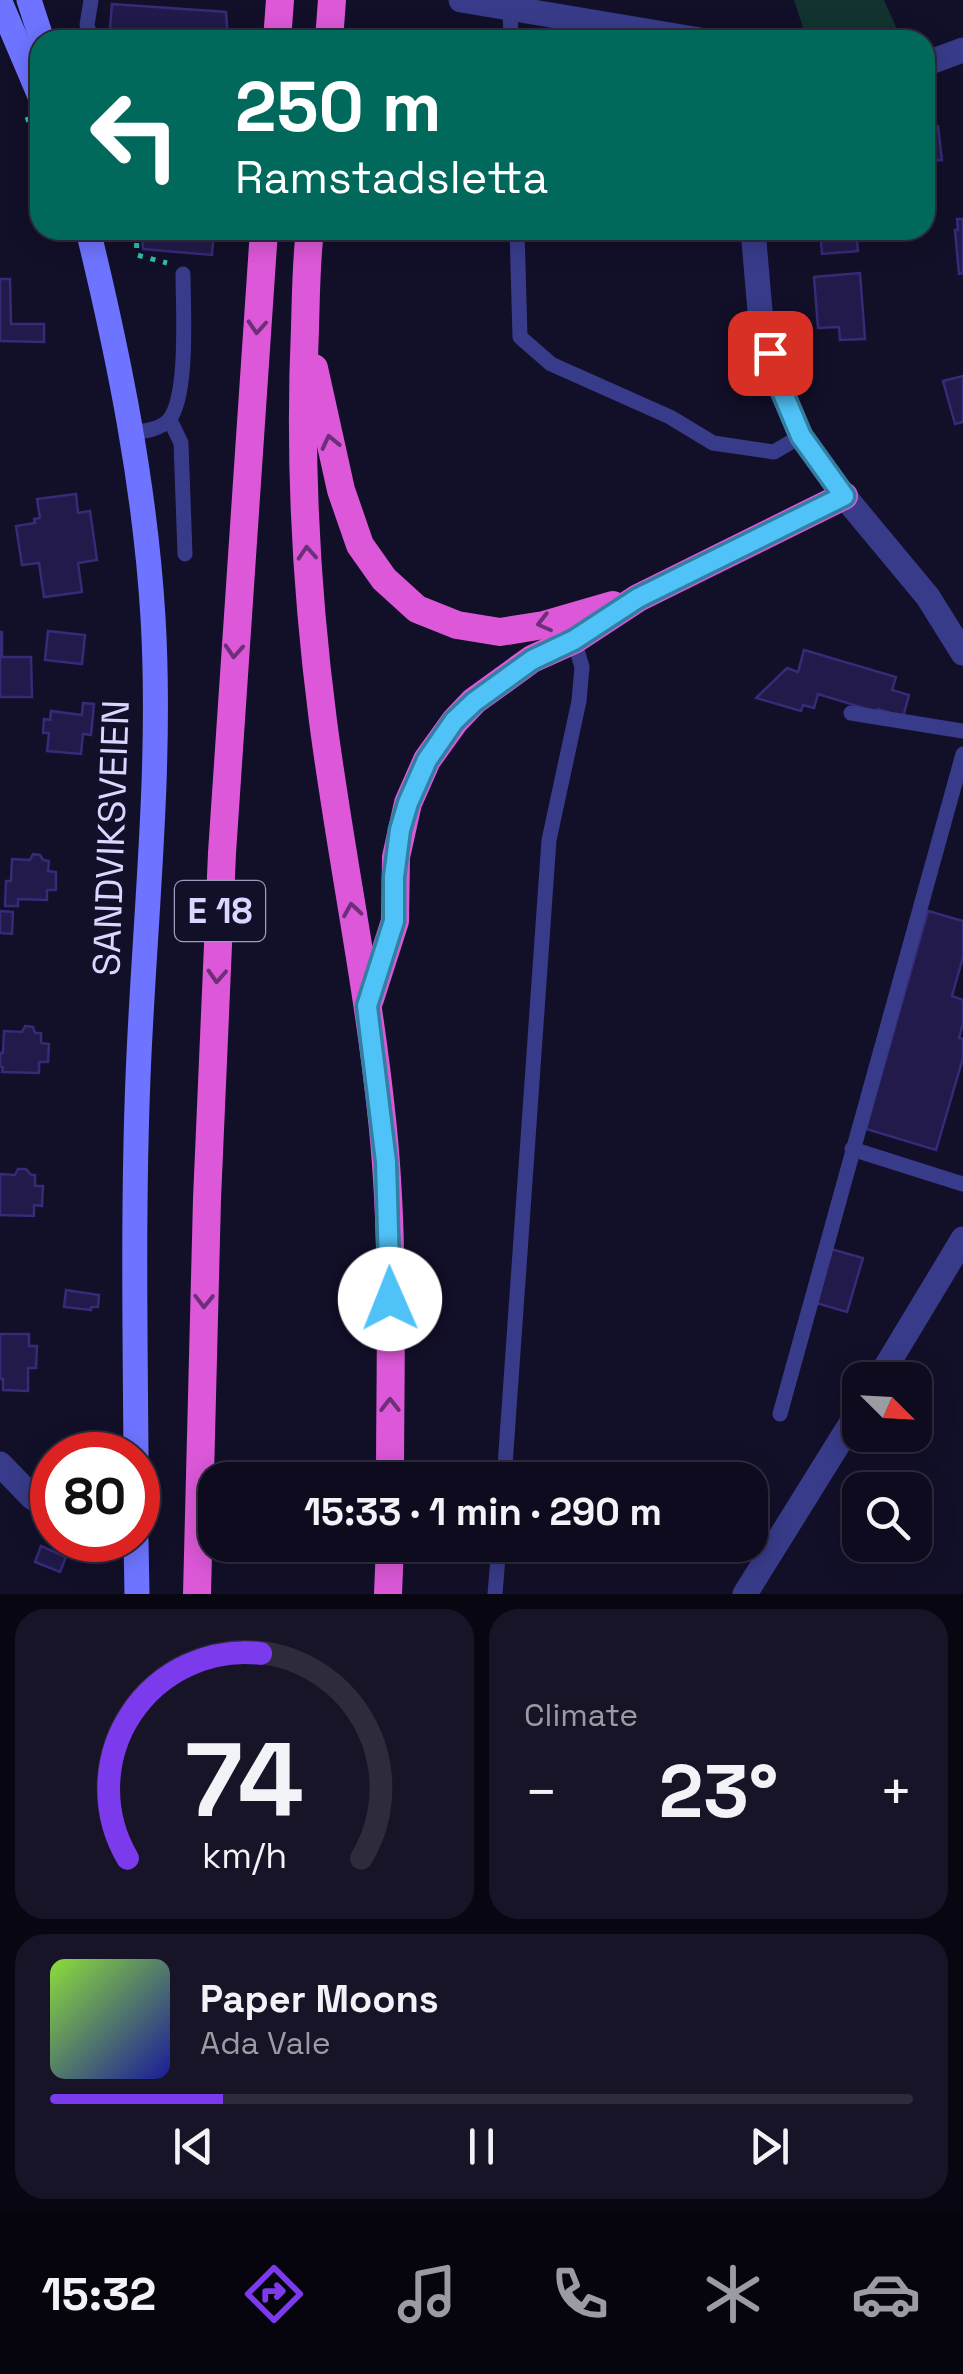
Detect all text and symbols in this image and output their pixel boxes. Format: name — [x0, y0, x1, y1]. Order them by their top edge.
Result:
text: 250 m — [235, 62, 442, 151]
icon: left — [70, 70, 200, 200]
text: Ramstadsletta — [235, 149, 548, 206]
pin — [728, 311, 813, 396]
one-way arrow — [247, 320, 268, 336]
icon: arrive — [743, 326, 798, 381]
one-way arrow — [321, 434, 342, 451]
one-way arrow — [297, 544, 318, 560]
one-way arrow — [536, 611, 553, 632]
one-way arrow — [224, 644, 246, 660]
street label: SANDVIKSVEIEN — [82, 699, 140, 977]
road number: E 18 — [175, 881, 265, 941]
one-way arrow — [342, 901, 363, 918]
one-way arrow — [207, 968, 228, 984]
position arrow — [338, 1247, 442, 1351]
one-way arrow — [193, 1294, 215, 1309]
north arrow — [842, 1362, 932, 1452]
map controls — [842, 1362, 932, 1562]
one-way arrow — [379, 1396, 401, 1412]
speed limit sign: 80 — [30, 1432, 160, 1562]
button: search — [842, 1472, 932, 1562]
text: 15:33 · 1 min · 290 m — [304, 1488, 662, 1536]
text: Climate — [524, 1695, 638, 1735]
text: 74 — [185, 1714, 304, 1846]
text: 23° — [659, 1743, 778, 1839]
text: − — [524, 1757, 558, 1827]
text: + — [879, 1757, 913, 1827]
text: km/h — [202, 1833, 287, 1878]
text: Paper Moons — [200, 1975, 439, 2023]
text: Ada Vale — [200, 2023, 331, 2063]
icon: previous — [166, 2119, 221, 2174]
icon: pause — [454, 2119, 509, 2174]
icon: next — [742, 2119, 797, 2174]
icon: directions — [239, 2259, 309, 2329]
icon: music — [392, 2259, 462, 2329]
icon: phone — [545, 2259, 615, 2329]
icon: climate — [698, 2259, 768, 2329]
icon: car — [851, 2259, 921, 2329]
text: 15:32 — [42, 2266, 156, 2323]

